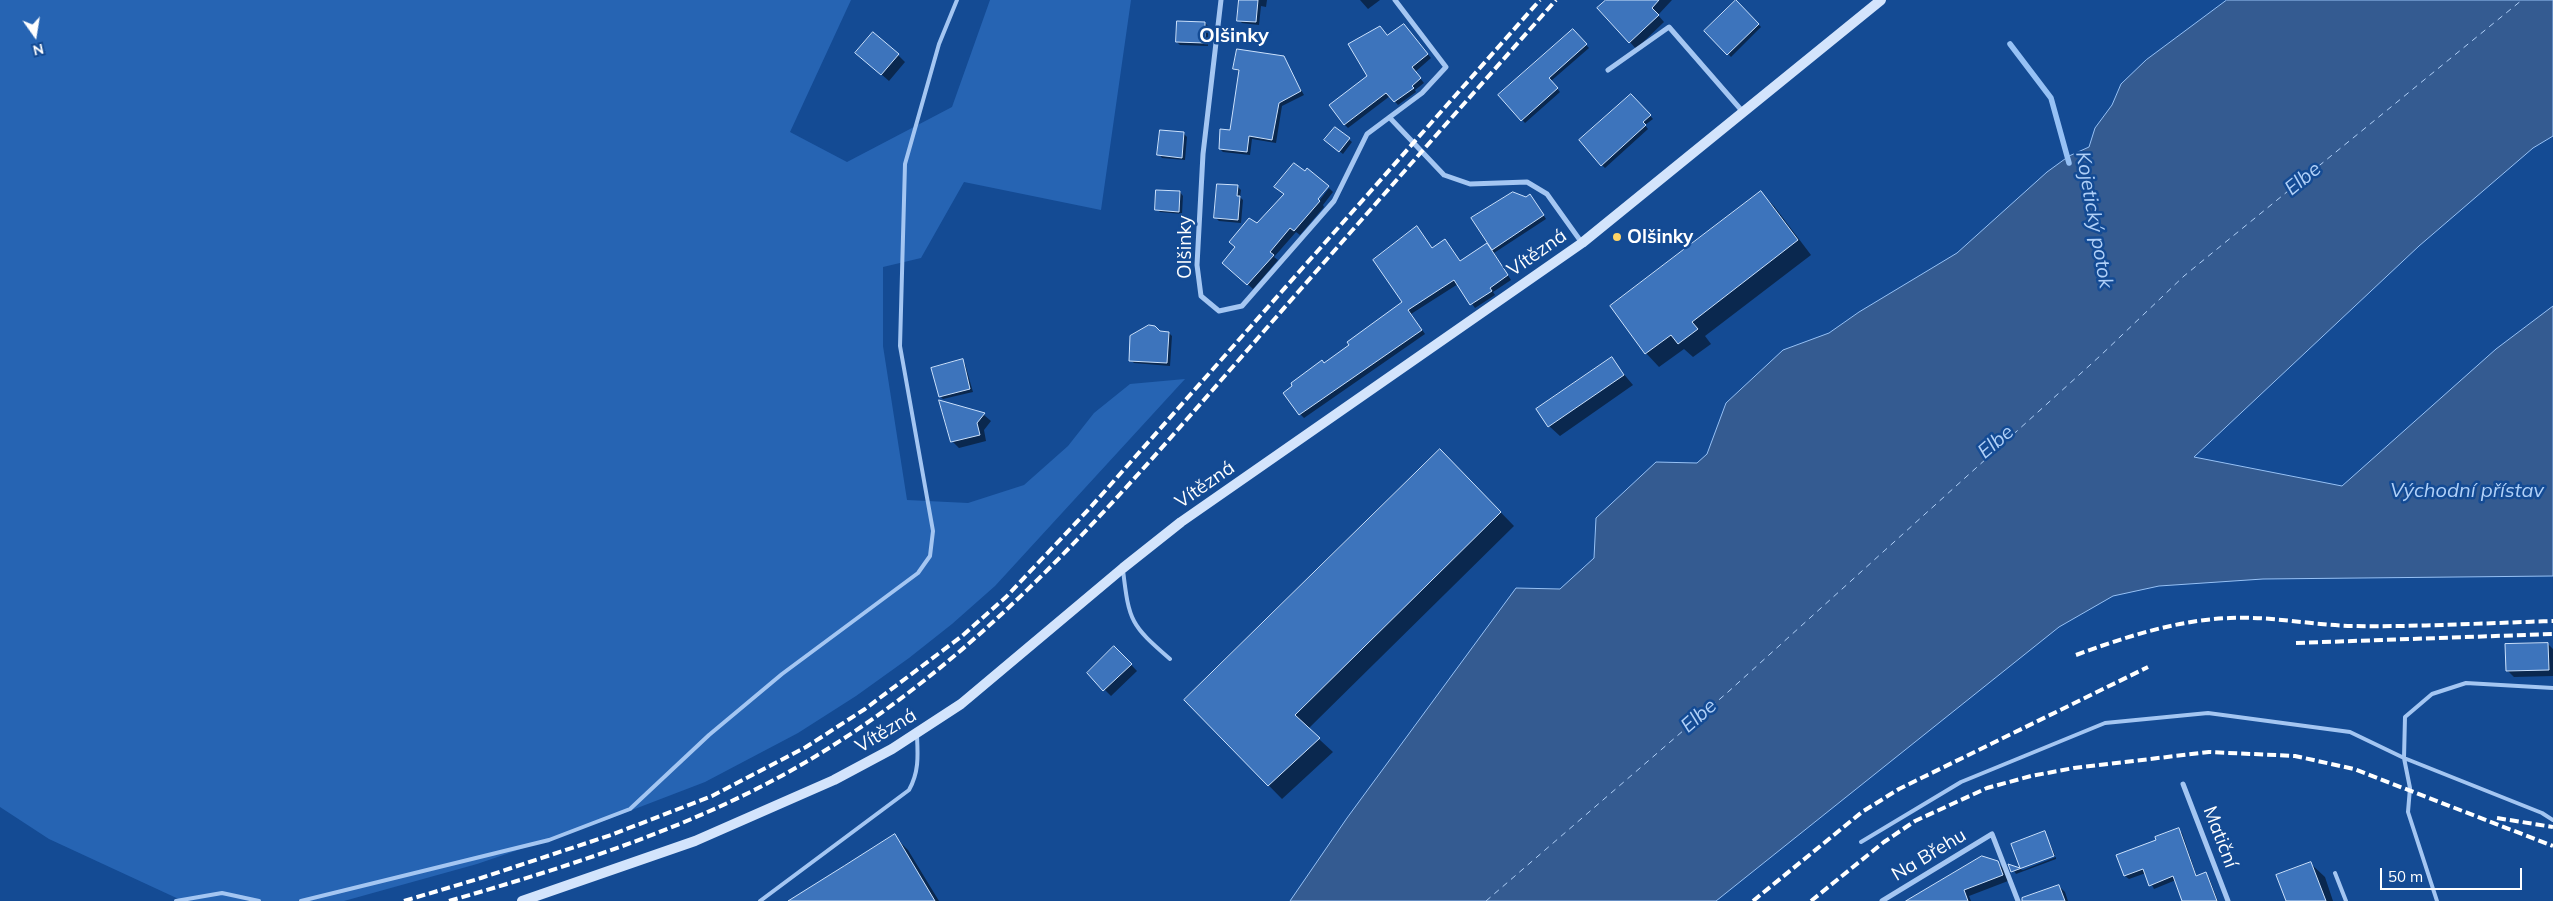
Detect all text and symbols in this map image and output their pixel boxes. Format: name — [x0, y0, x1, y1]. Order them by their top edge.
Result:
north arrow — [10, 10, 60, 60]
district label: Olšinky — [1199, 24, 1269, 48]
text: N — [31, 40, 46, 60]
water label: Kojetický potok — [2070, 150, 2118, 290]
water label: Elbe — [2280, 157, 2326, 201]
street label: Olšinky — [1174, 215, 1196, 279]
street label: Vítězná — [1503, 224, 1571, 282]
place label: Olšinky — [1627, 226, 1693, 248]
marker: Olšinky — [1611, 231, 1623, 243]
water label: Elbe — [1973, 420, 2019, 464]
street label: Vítězná — [1171, 456, 1239, 514]
water label: Východní přístav — [2390, 479, 2544, 503]
water label: Elbe — [1676, 694, 1722, 738]
street label: Vítězná — [851, 704, 921, 758]
street label: Matiční — [2198, 803, 2242, 871]
street label: Na Břehu — [1888, 824, 1970, 886]
scale bar — [2383, 858, 2526, 890]
text: 50 m — [2388, 867, 2423, 886]

